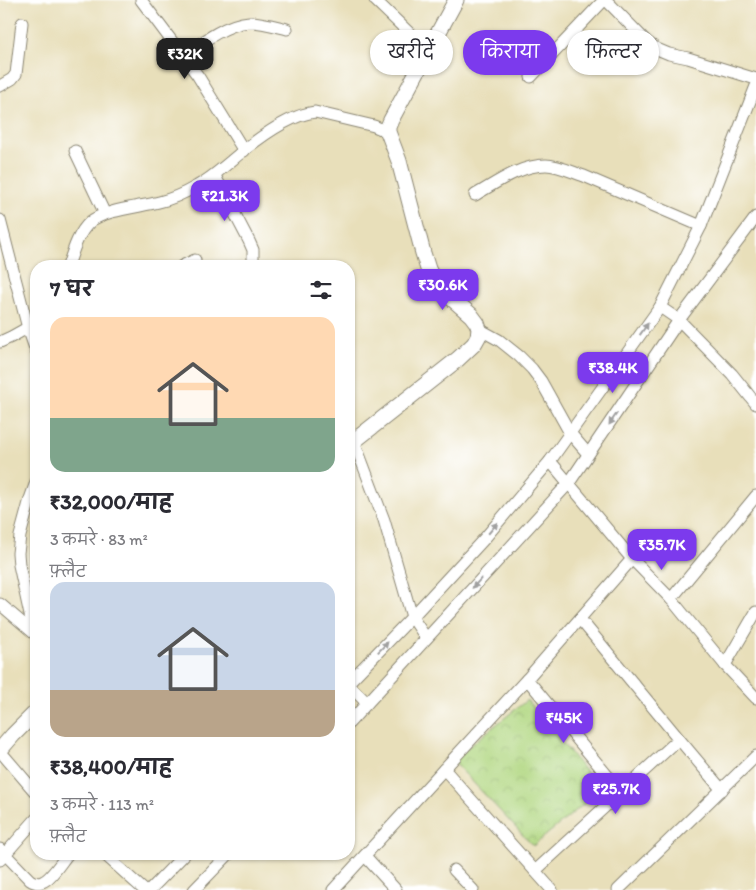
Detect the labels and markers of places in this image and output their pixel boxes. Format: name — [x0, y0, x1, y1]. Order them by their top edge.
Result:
pin: ₹32K — [155, 38, 215, 80]
pin: ₹21.3K — [184, 180, 266, 222]
pin: ₹30.6K — [402, 268, 484, 311]
pin: ₹38.4K — [572, 352, 654, 394]
pin: ₹35.7K — [621, 528, 703, 571]
pin: ₹45K — [534, 702, 594, 744]
pin: ₹25.7K — [575, 772, 657, 815]

